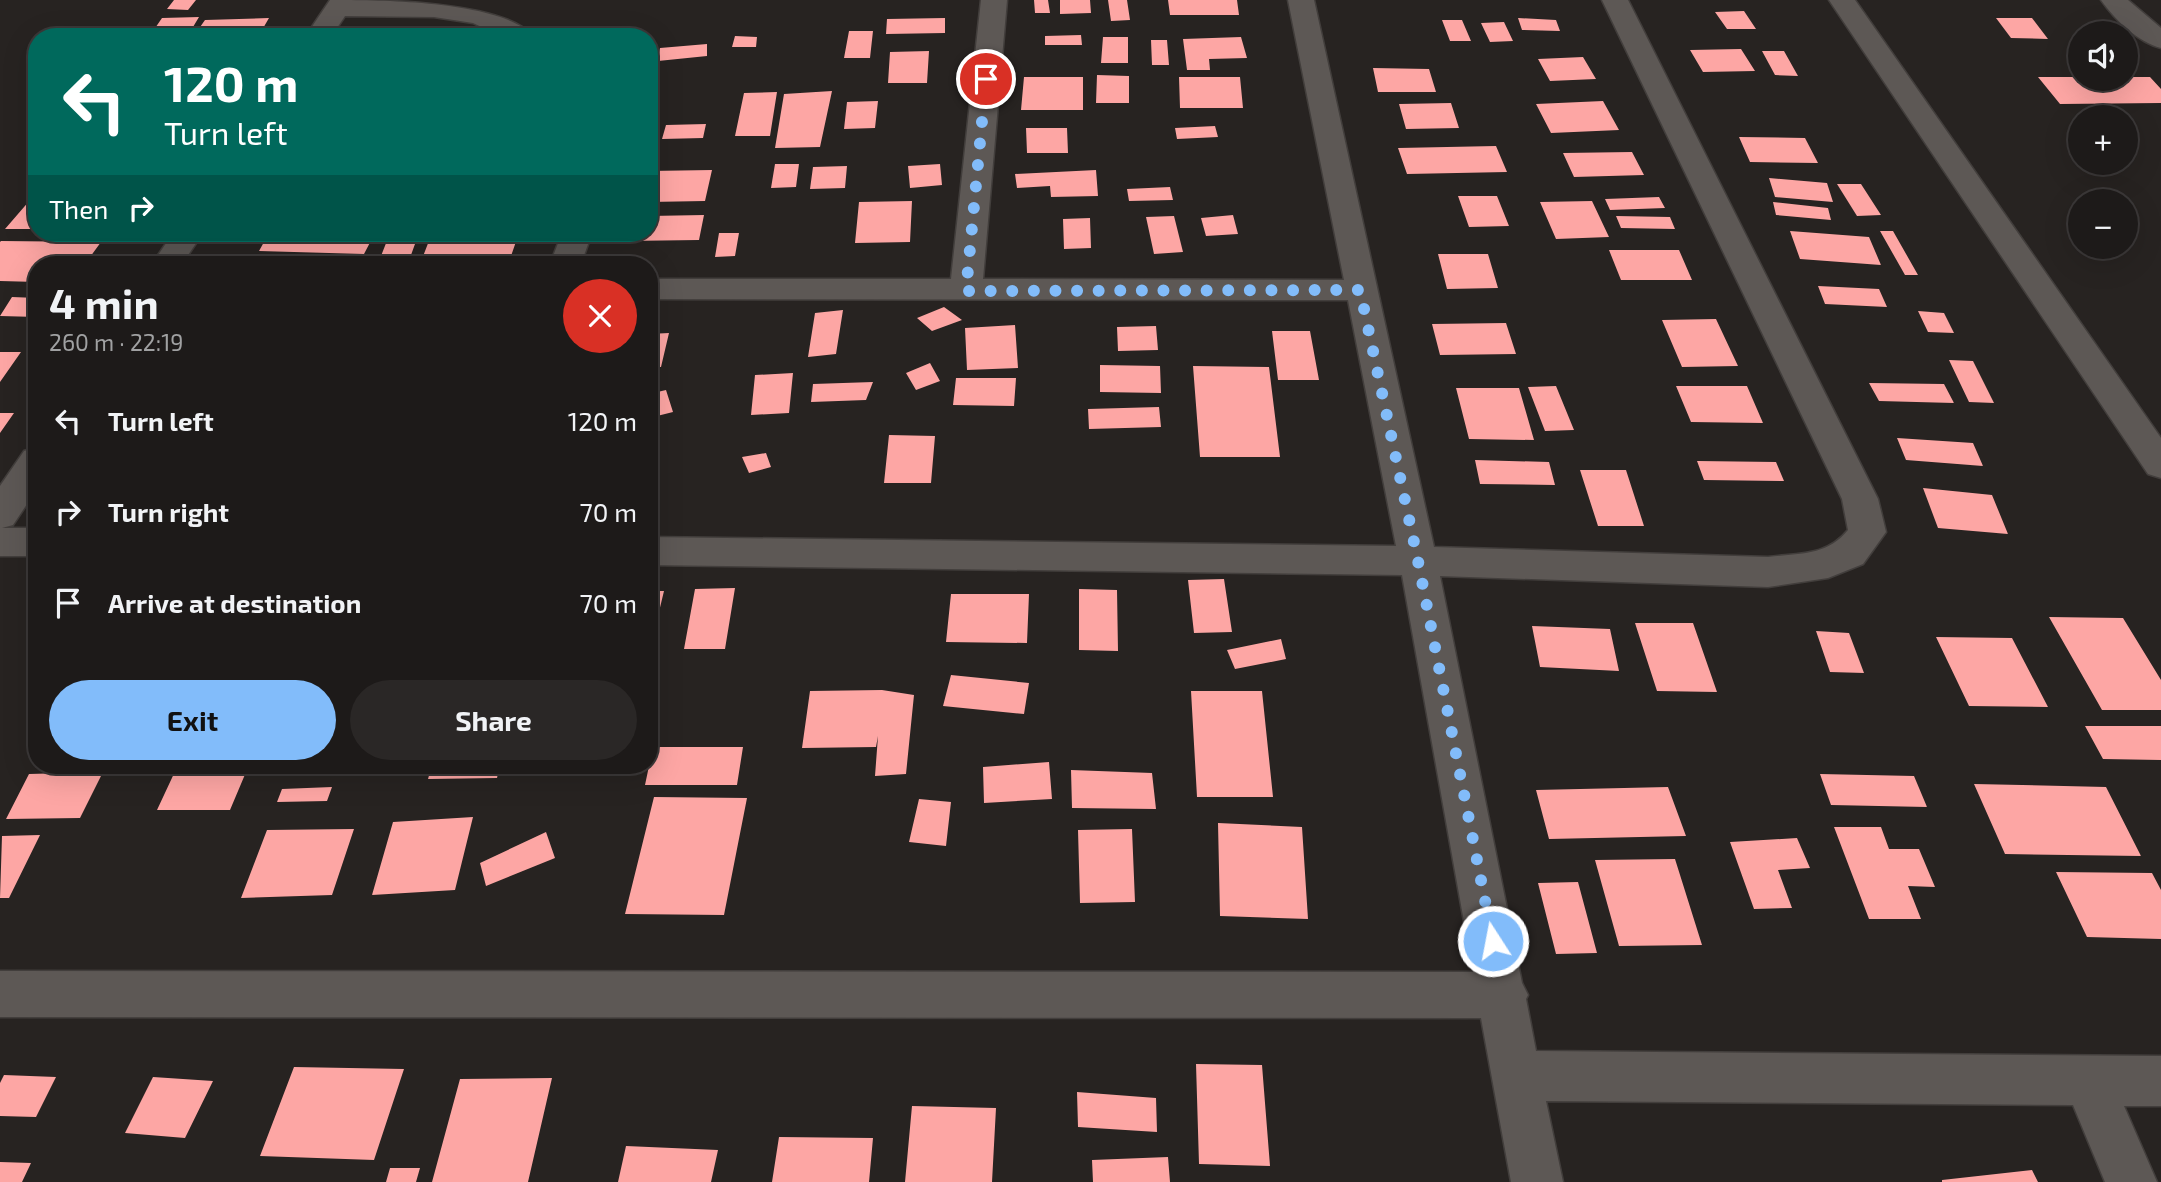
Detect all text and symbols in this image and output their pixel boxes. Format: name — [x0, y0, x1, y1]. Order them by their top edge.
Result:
map controls — [2068, 21, 2138, 259]
button: sound — [2068, 21, 2138, 91]
pin — [956, 49, 1016, 109]
text: 120 m — [164, 53, 298, 112]
icon: left — [49, 56, 140, 147]
icon: arrive — [967, 60, 1005, 98]
button: + — [2068, 105, 2138, 175]
text: Turn left — [164, 113, 288, 151]
icon: right — [122, 189, 160, 227]
button: − — [2068, 189, 2138, 259]
text: Then — [49, 193, 108, 224]
text: 4 min — [49, 277, 159, 327]
button: close — [563, 279, 637, 353]
text: 260 m · 22:19 — [49, 328, 184, 356]
icon: left — [49, 402, 87, 440]
text: Turn left — [108, 405, 214, 436]
text: 120 m — [568, 405, 637, 436]
icon: right — [49, 493, 87, 531]
text: Turn right — [108, 496, 229, 527]
text: 70 m — [579, 496, 637, 527]
icon: arrive — [49, 584, 87, 622]
text: Arrive at destination — [108, 587, 361, 618]
text: 70 m — [579, 587, 637, 618]
button: Exit — [49, 680, 336, 760]
button: Share — [350, 680, 637, 760]
position arrow — [1456, 904, 1530, 978]

